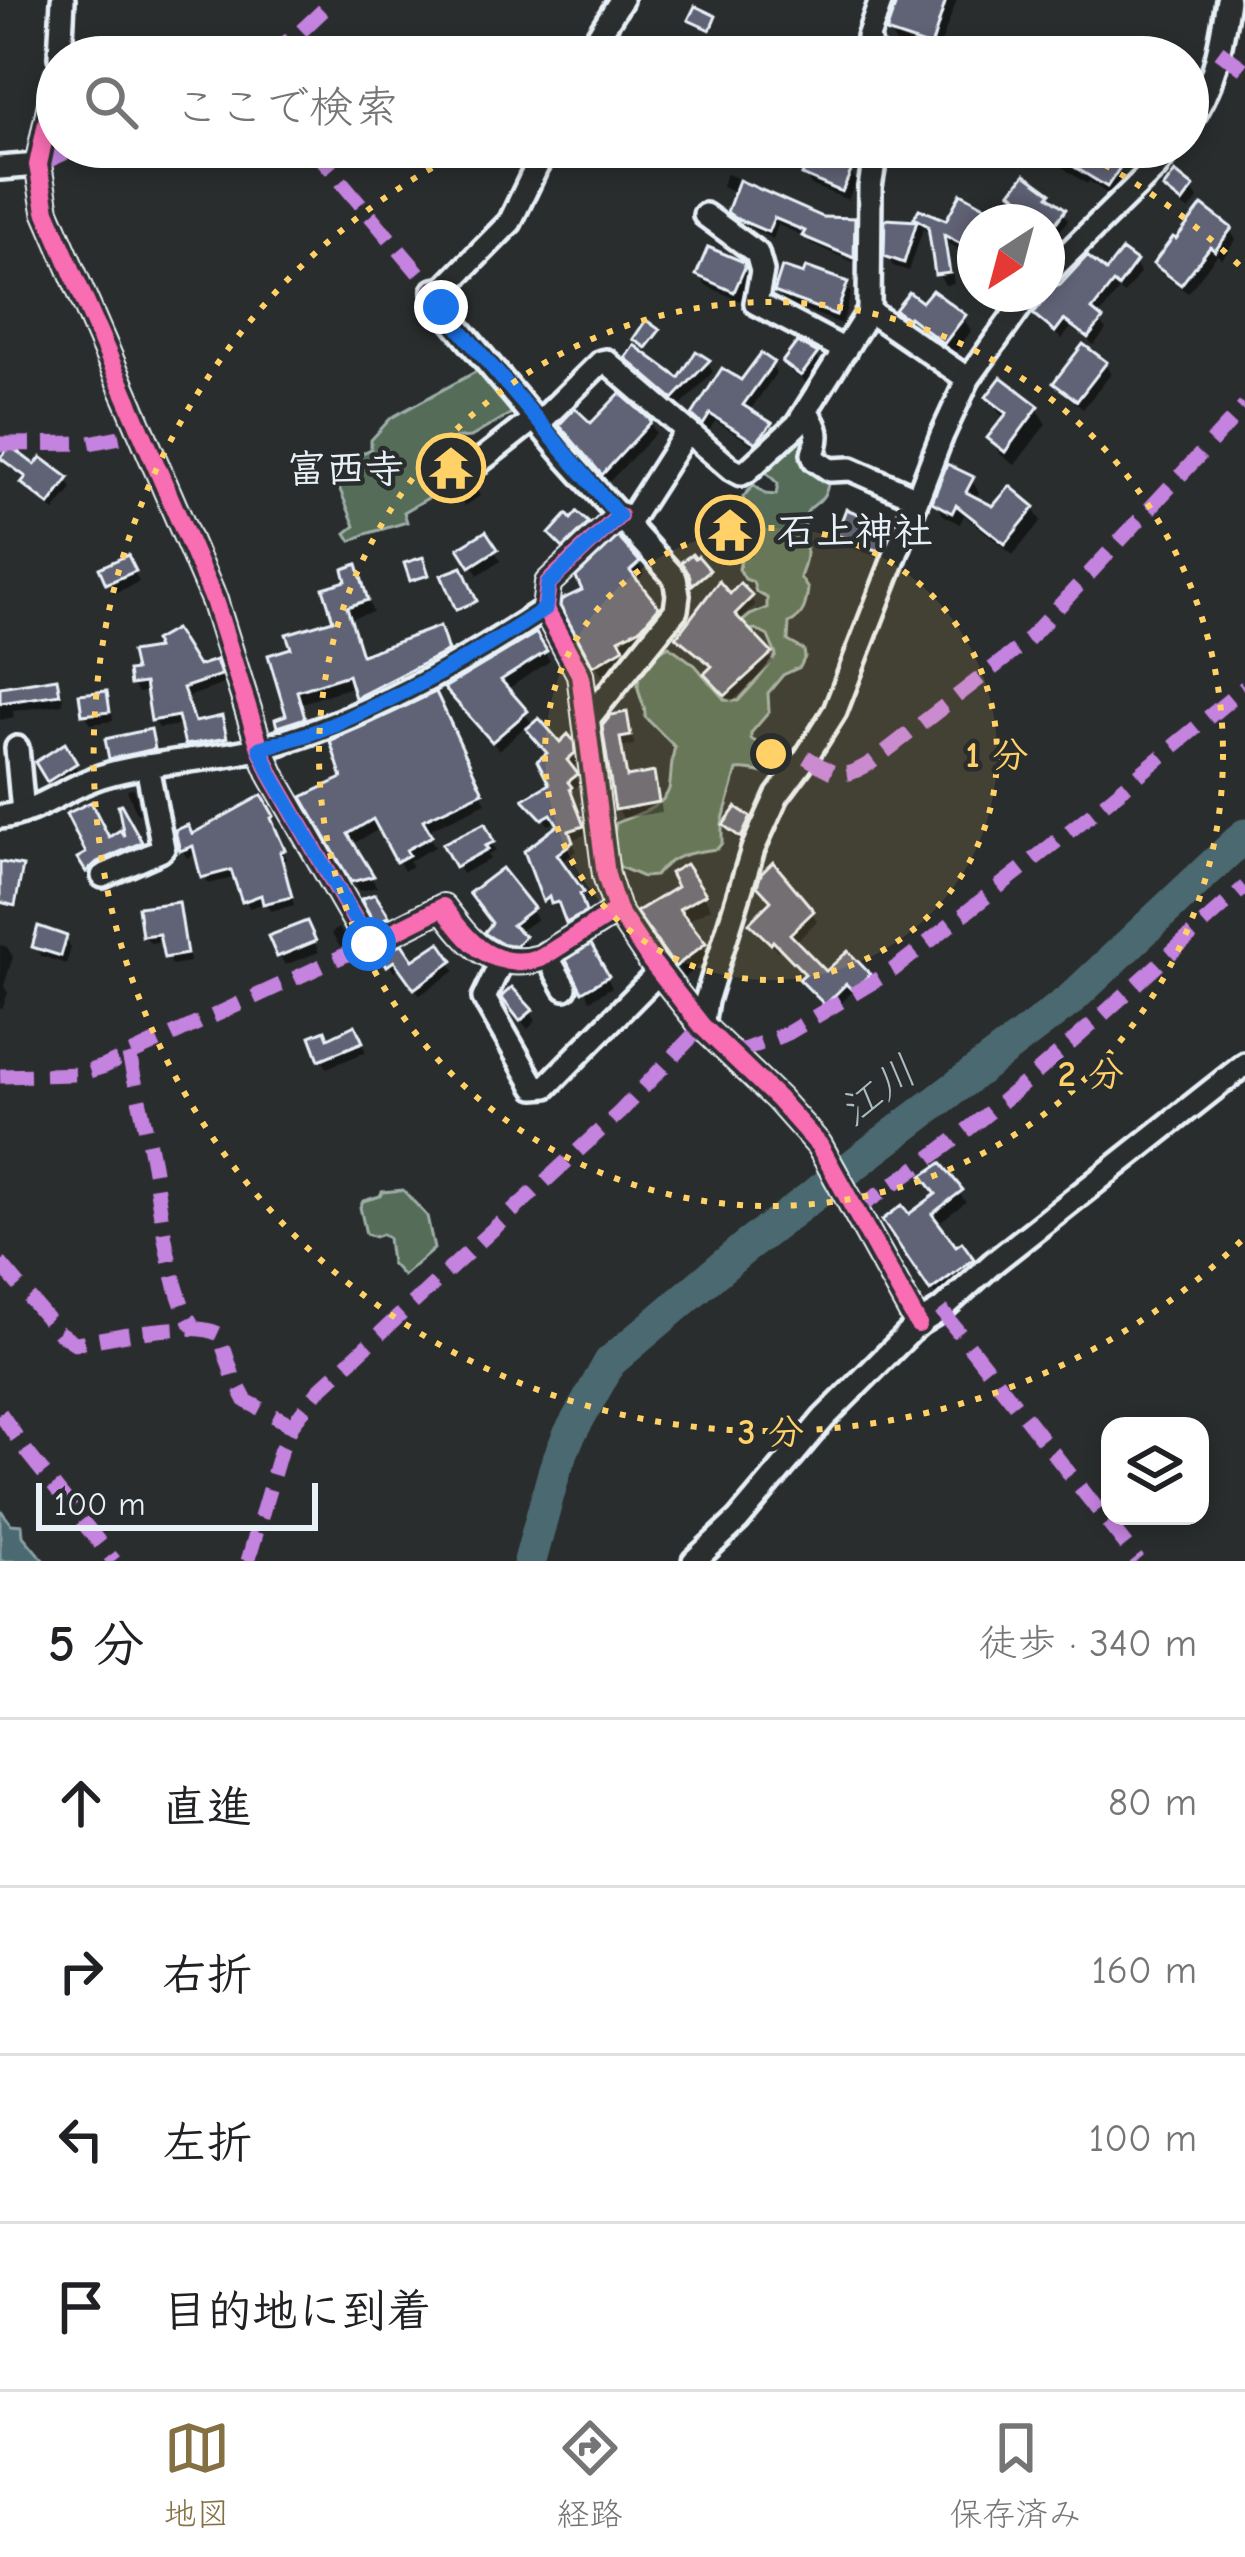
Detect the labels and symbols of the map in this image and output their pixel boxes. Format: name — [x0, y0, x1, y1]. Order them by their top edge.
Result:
north arrow — [957, 204, 1065, 312]
route end — [414, 280, 468, 334]
temple icon: 富西寺 — [416, 433, 486, 503]
place label: 富西寺 — [287, 447, 404, 492]
temple icon: 石上神社 — [695, 495, 765, 565]
place label: 石上神社 — [777, 509, 933, 554]
centre of rings — [750, 733, 792, 775]
text: 1 分 — [966, 735, 1028, 776]
route start — [342, 917, 396, 971]
water label: 江川 — [830, 1046, 926, 1136]
text: 2 分 — [1058, 1054, 1124, 1095]
text: 3 分 — [738, 1412, 804, 1453]
scale bar — [36, 1477, 318, 1530]

